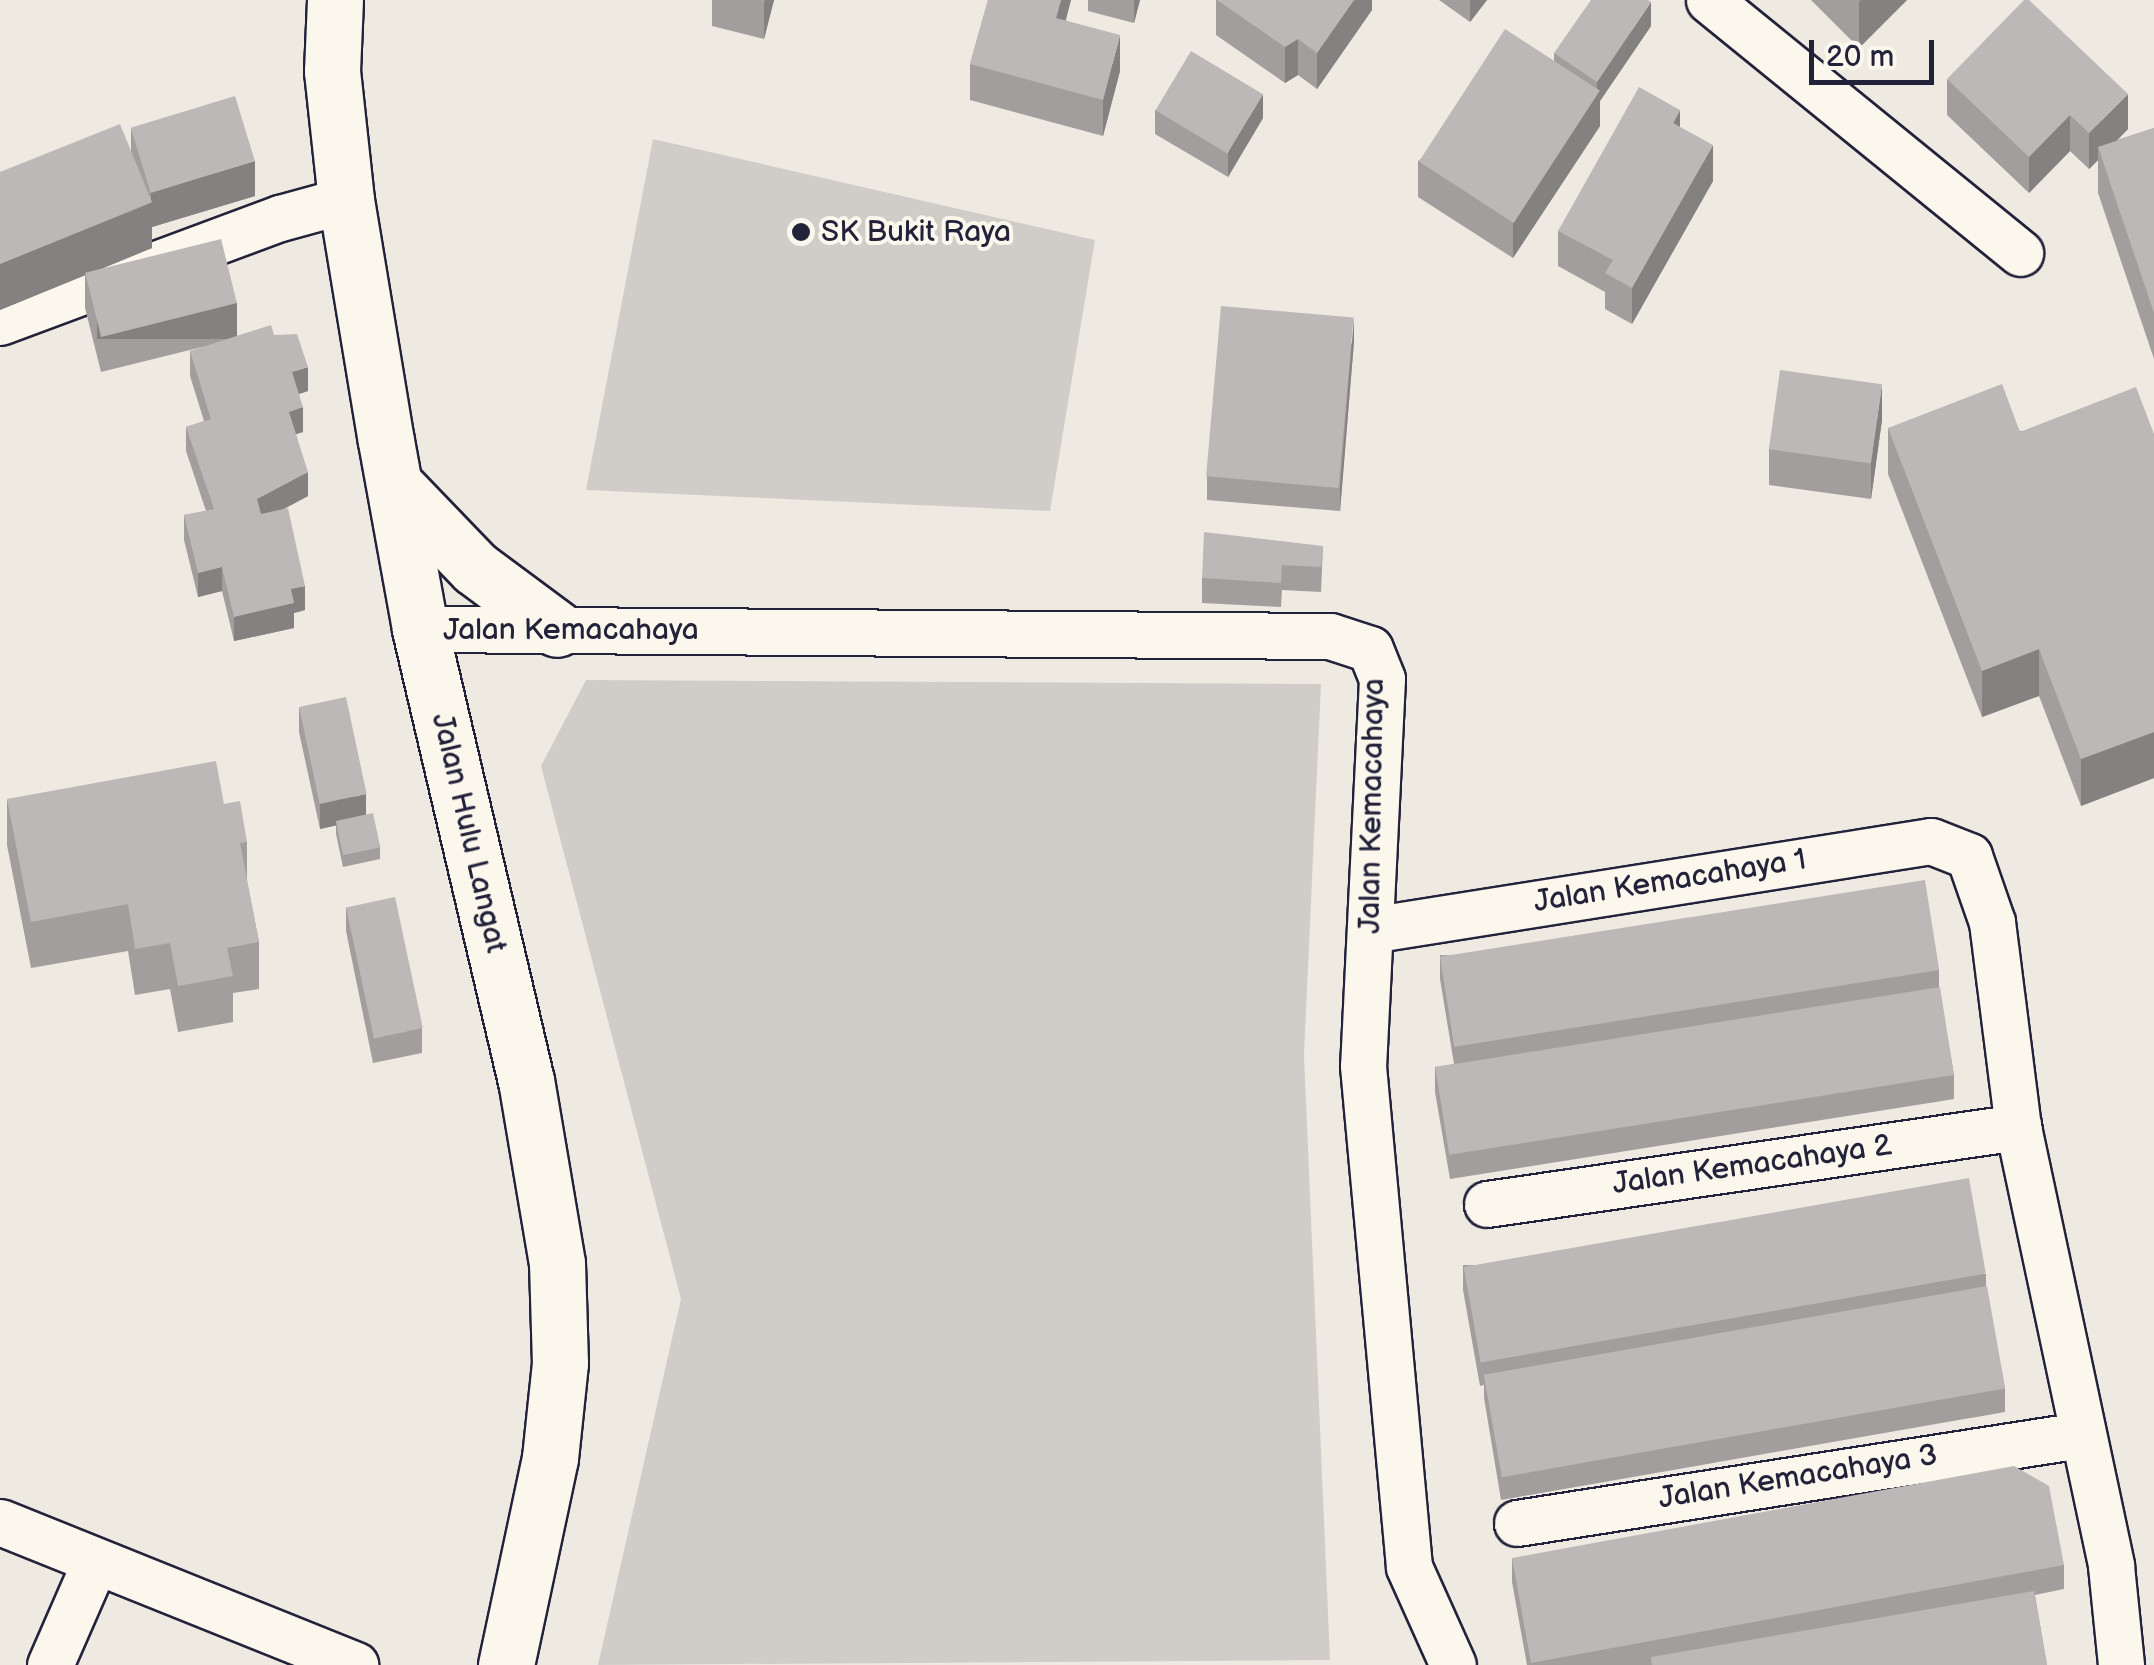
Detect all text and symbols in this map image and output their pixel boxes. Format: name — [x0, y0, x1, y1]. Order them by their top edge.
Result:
scale bar — [1814, 20, 1939, 82]
text: 20 m — [1826, 39, 1894, 75]
place label: SK Bukit Raya — [821, 214, 1011, 250]
marker: SK Bukit Raya — [790, 221, 812, 243]
street label: Jalan Kemacahaya — [443, 612, 699, 648]
street label: Jalan Kemacahaya — [1352, 678, 1392, 934]
street label: Jalan Hulu Langat — [424, 710, 514, 956]
street label: Jalan Kemacahaya 1 — [1531, 842, 1809, 920]
street label: Jalan Kemacahaya 2 — [1610, 1128, 1894, 1202]
street label: Jalan Kemacahaya 3 — [1656, 1437, 1940, 1517]

